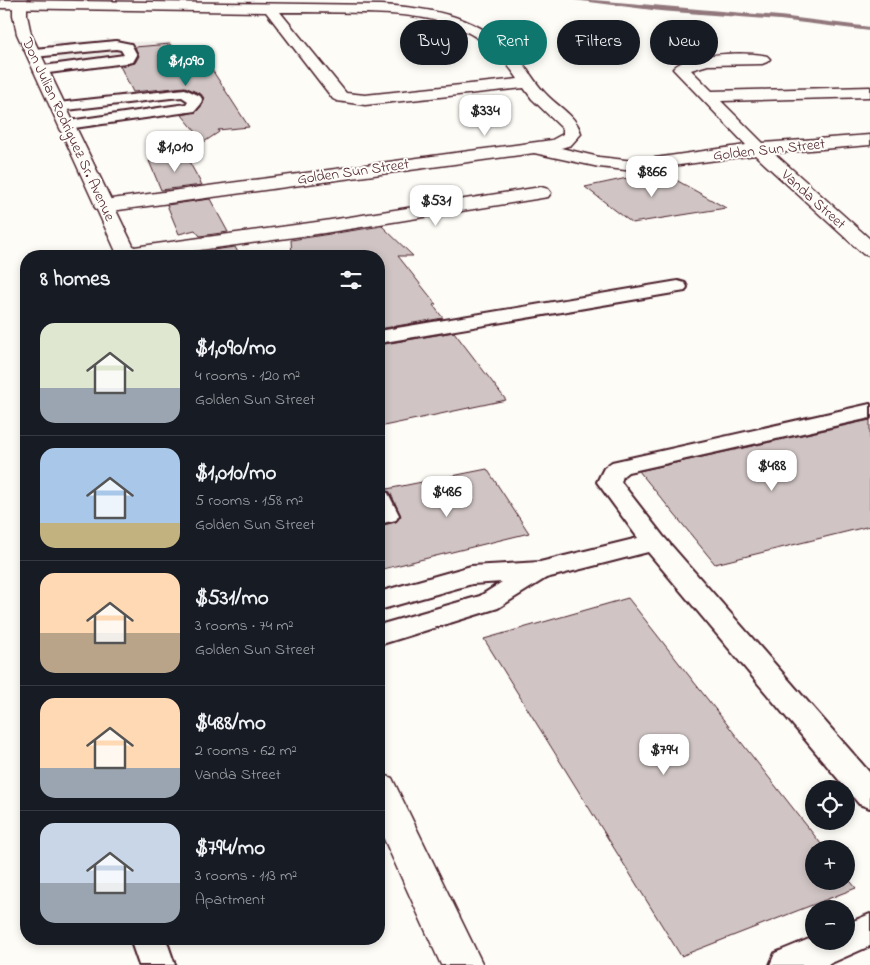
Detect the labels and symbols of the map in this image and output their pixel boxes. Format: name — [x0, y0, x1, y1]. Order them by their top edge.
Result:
street label: Don Julian Rodriguez Sr. Avenue — [15, 33, 120, 225]
pin: $1,090 — [145, 44, 227, 87]
pin: $334 — [455, 94, 515, 137]
pin: $1,010 — [134, 130, 216, 173]
street label: Golden Sun Street — [712, 133, 826, 167]
street label: Golden Sun Street — [296, 153, 410, 191]
pin: $866 — [622, 156, 682, 198]
street label: Vanda Street — [775, 164, 851, 235]
pin: $531 — [406, 184, 466, 227]
pin: $488 — [742, 450, 802, 492]
pin: $486 — [417, 476, 477, 518]
pin: $794 — [634, 734, 694, 776]

